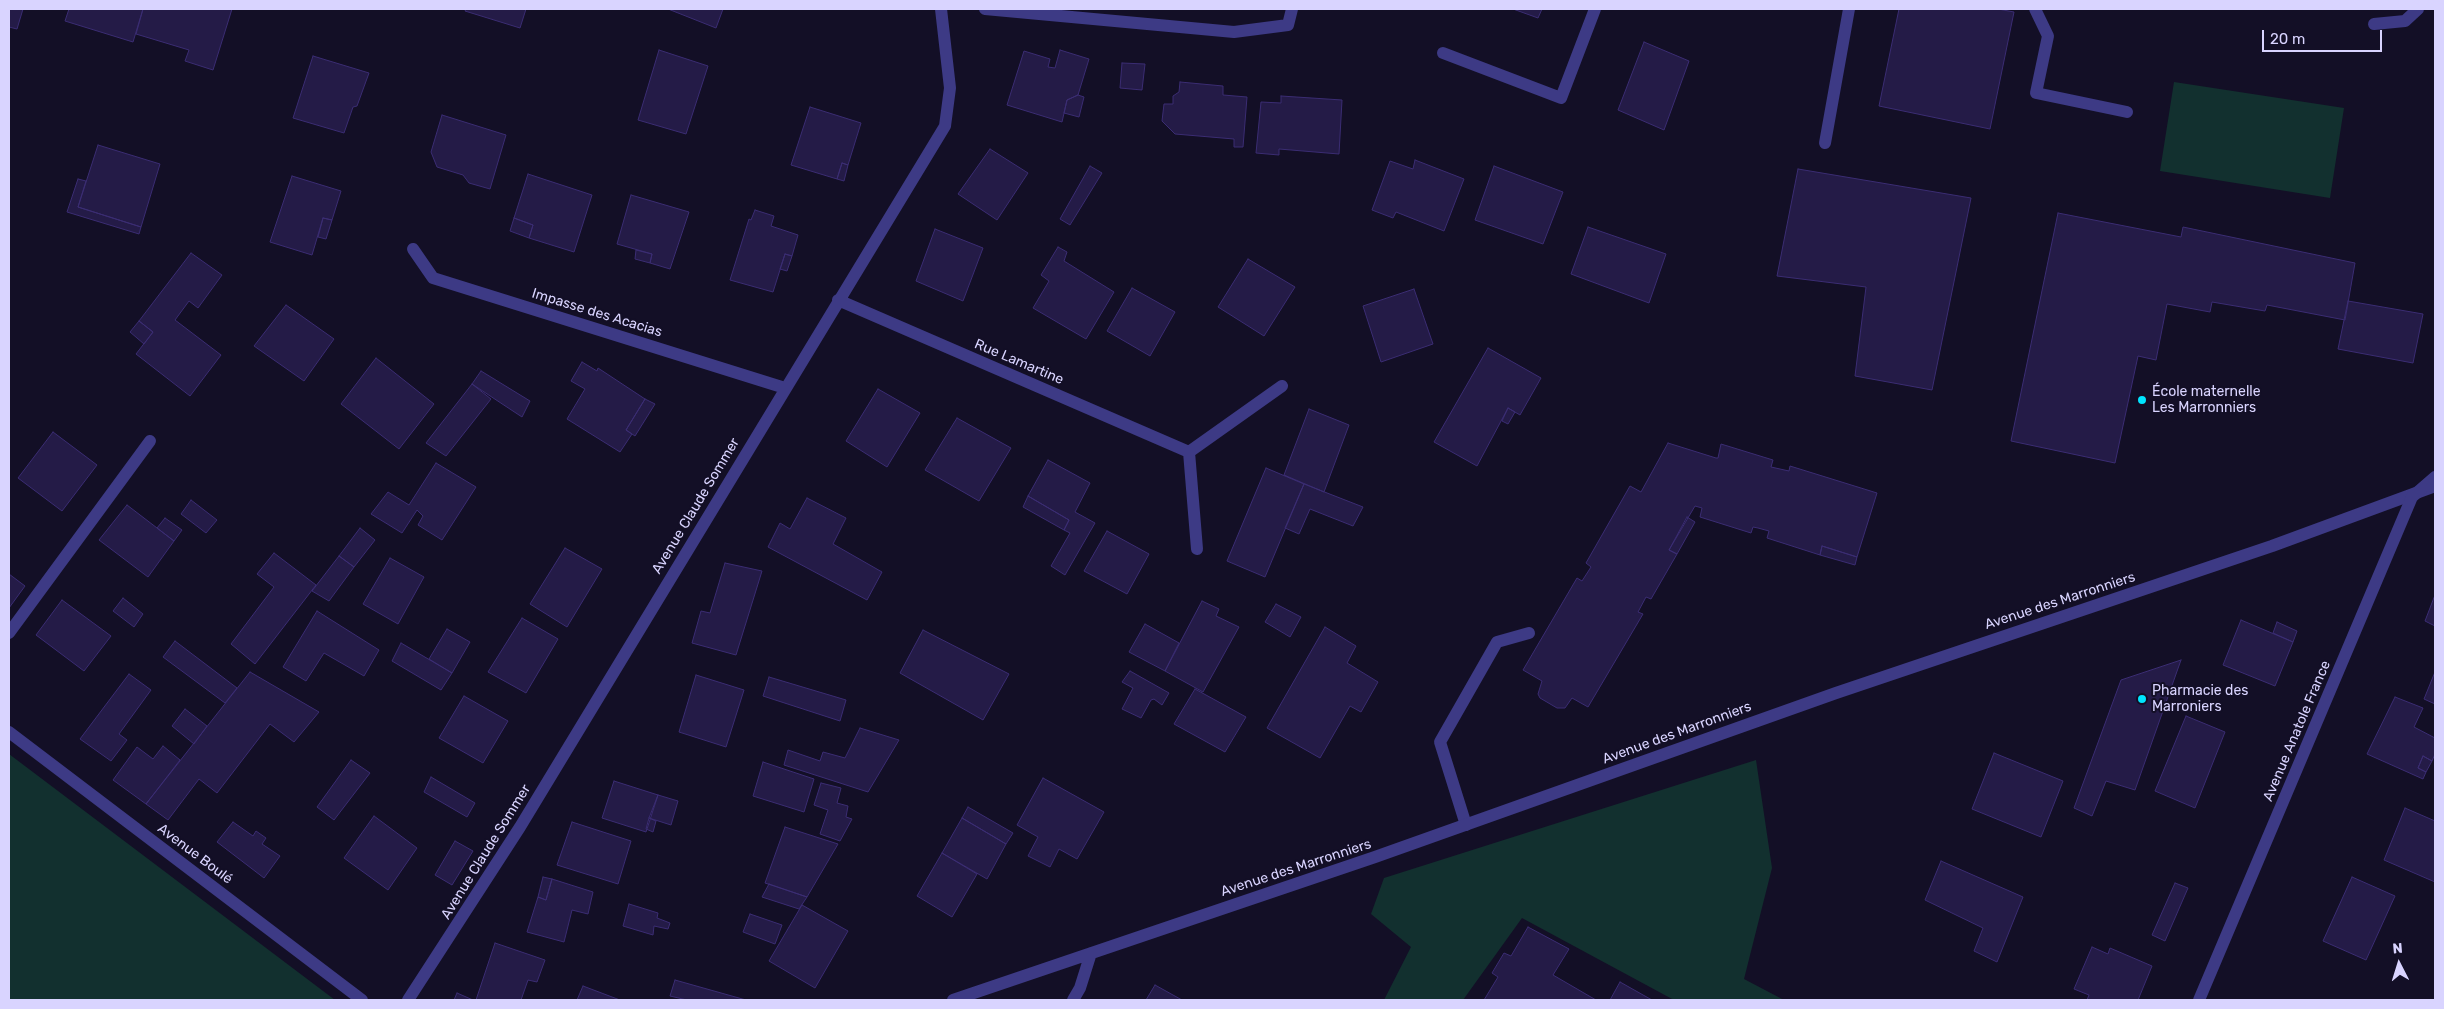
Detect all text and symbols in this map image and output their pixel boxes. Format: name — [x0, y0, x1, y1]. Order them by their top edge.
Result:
scale bar — [2264, 20, 2384, 52]
text: 20 m — [2270, 30, 2305, 48]
street label: Impasse des Acacias — [530, 285, 664, 341]
street label: Rue Lamartine — [972, 336, 1066, 388]
place label: École maternelle Les Marronniers — [2152, 384, 2261, 417]
marker: École maternelle Les Marronniers — [2136, 394, 2148, 406]
street label: Avenue Claude Sommer — [649, 435, 743, 577]
street label: Avenue des Marronniers — [1983, 569, 2137, 633]
street label: Avenue Anatole France — [2260, 658, 2334, 804]
place label: Pharmacie des Marroniers — [2152, 683, 2248, 716]
marker: Pharmacie des Marroniers — [2136, 693, 2148, 705]
street label: Avenue des Marronniers — [1600, 698, 1754, 768]
street label: Avenue Claude Sommer — [438, 782, 534, 922]
street label: Avenue Boulé — [154, 820, 236, 888]
street label: Avenue des Marronniers — [1219, 836, 1373, 900]
north arrow — [2374, 939, 2424, 989]
text: N — [2392, 940, 2403, 957]

